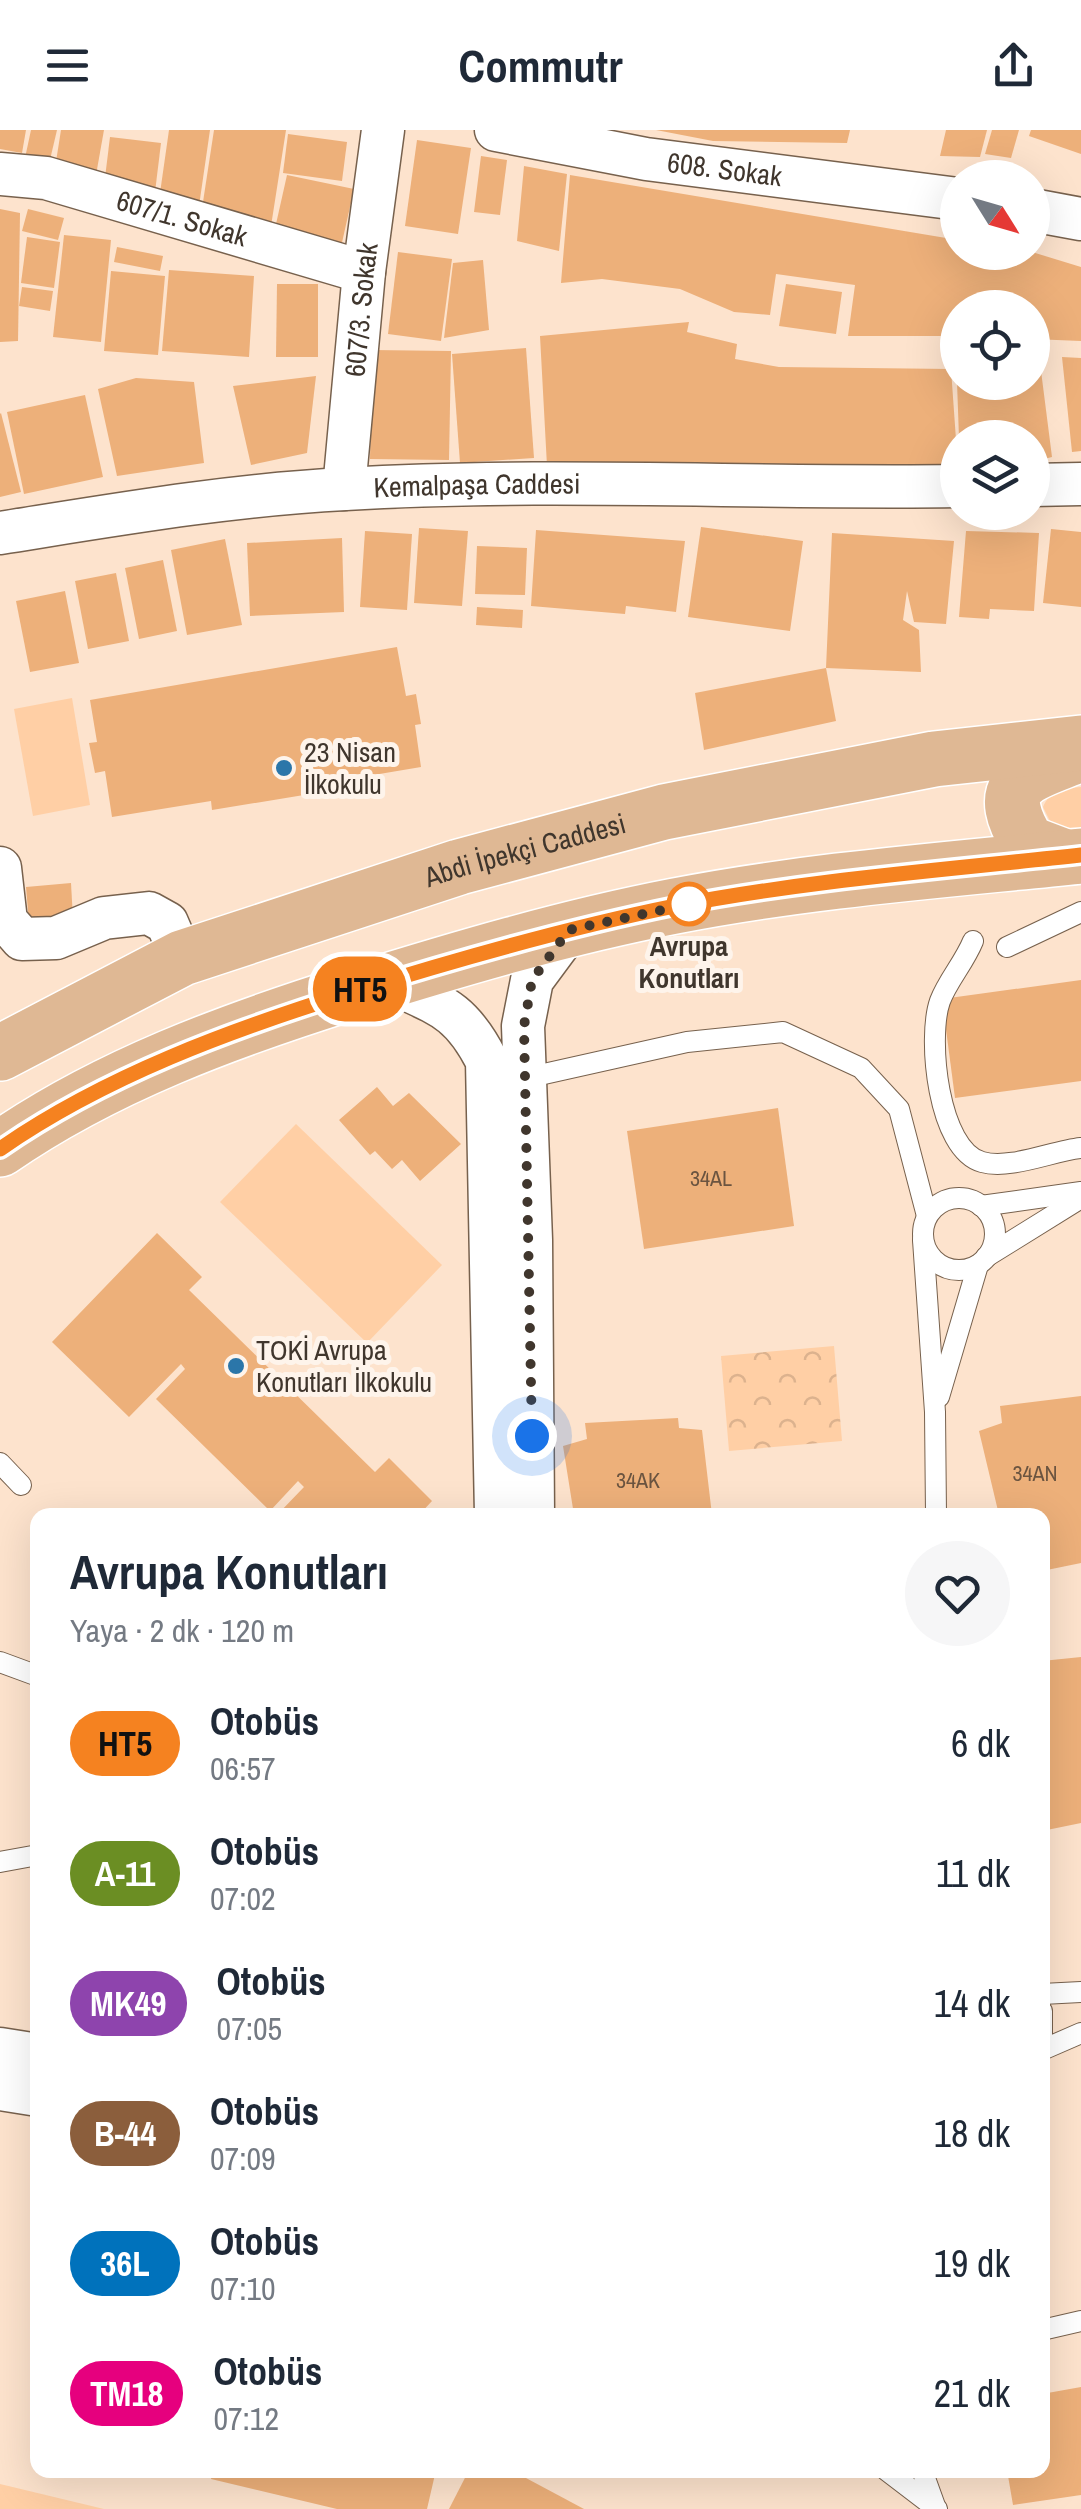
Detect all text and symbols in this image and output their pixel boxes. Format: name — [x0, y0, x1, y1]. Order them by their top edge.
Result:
text: Commutr — [459, 35, 622, 96]
icon: menu — [40, 38, 95, 93]
icon: share — [986, 38, 1041, 93]
street label: 608. Sokak — [665, 143, 785, 195]
north arrow — [940, 160, 1050, 270]
map controls — [940, 160, 1050, 530]
street label: 607/1. Sokak — [112, 181, 252, 256]
street label: 607/3. Sokak — [335, 240, 387, 378]
button: locate — [940, 290, 1050, 400]
button: layers — [940, 420, 1050, 530]
street label: Kemalpaşa Caddesi — [373, 465, 580, 506]
place label: 23 Nisan İlkokulu — [304, 733, 396, 803]
marker: 23 Nisan İlkokulu — [273, 757, 295, 779]
street label: Abdi İpekçi Caddesi — [419, 804, 630, 896]
marker: Avrupa Konutları — [668, 883, 710, 925]
place label: Avrupa Konutları — [639, 927, 739, 997]
line badge: HT5 — [302, 956, 418, 1022]
text: HT5 — [333, 966, 387, 1013]
house number: 34AL — [690, 1163, 732, 1193]
place label: TOKİ Avrupa Konutları İlkokulu — [256, 1331, 432, 1401]
marker: TOKİ Avrupa Konutları İlkokulu — [225, 1355, 247, 1377]
your location — [507, 1411, 557, 1461]
house number: 34AN — [1012, 1458, 1058, 1488]
house number: 34AK — [616, 1465, 660, 1495]
text: Avrupa Konutları — [70, 1539, 388, 1604]
button: heart — [905, 1541, 1010, 1646]
text: Yaya · 2 dk · 120 m — [70, 1609, 294, 1652]
text: Otobüs — [210, 1696, 319, 1747]
text: 6 dk — [951, 1718, 1010, 1769]
text: HT5 — [98, 1720, 152, 1767]
text: 06:57 — [210, 1747, 276, 1790]
text: Otobüs — [210, 1826, 319, 1877]
text: 11 dk — [936, 1848, 1010, 1899]
text: A-11 — [95, 1850, 155, 1897]
text: 07:02 — [210, 1877, 276, 1920]
text: Otobüs — [217, 1956, 326, 2007]
text: 14 dk — [934, 1978, 1010, 2029]
text: MK49 — [90, 1980, 167, 2027]
text: 07:05 — [217, 2007, 282, 2050]
text: Otobüs — [210, 2086, 319, 2137]
text: 18 dk — [934, 2108, 1010, 2159]
text: B-44 — [94, 2110, 156, 2157]
text: 07:09 — [210, 2137, 276, 2180]
text: Otobüs — [210, 2216, 319, 2267]
text: 19 dk — [934, 2238, 1010, 2289]
text: 36L — [100, 2240, 150, 2287]
text: 07:10 — [210, 2267, 276, 2310]
text: Otobüs — [213, 2346, 322, 2397]
text: 21 dk — [934, 2368, 1010, 2419]
text: TM18 — [90, 2370, 163, 2417]
text: 07:12 — [213, 2397, 279, 2440]

